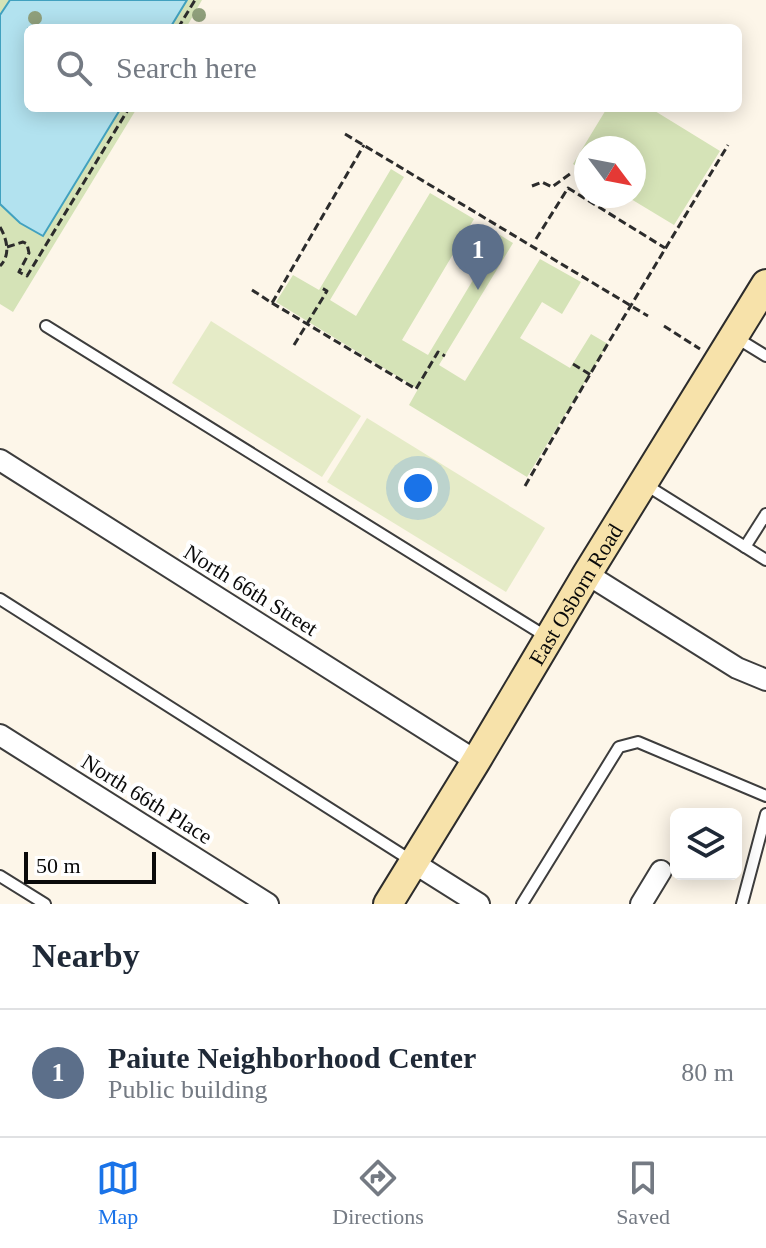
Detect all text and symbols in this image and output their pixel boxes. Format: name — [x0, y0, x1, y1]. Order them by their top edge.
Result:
search box — [24, 24, 742, 112]
icon: search — [52, 46, 96, 90]
text: Search here — [116, 51, 257, 84]
north arrow — [574, 136, 646, 208]
pin: 1 — [452, 224, 504, 290]
your location — [398, 468, 438, 508]
street label: East Osborn Road — [523, 519, 627, 669]
street label: North 66th Street — [180, 539, 322, 641]
street label: North 66th Place — [77, 749, 217, 849]
map controls — [670, 808, 742, 880]
button: layers — [670, 808, 742, 880]
scale bar — [24, 848, 156, 884]
text: 50 m — [36, 853, 81, 878]
text: Nearby — [32, 937, 140, 974]
text: Paiute Neighborhood Center — [108, 1041, 476, 1074]
text: 1 — [52, 1058, 65, 1087]
text: 80 m — [681, 1058, 734, 1087]
text: Public building — [108, 1075, 268, 1104]
tab: Map — [96, 1156, 140, 1230]
tab: Directions — [332, 1156, 424, 1230]
tab: Saved — [616, 1156, 670, 1230]

